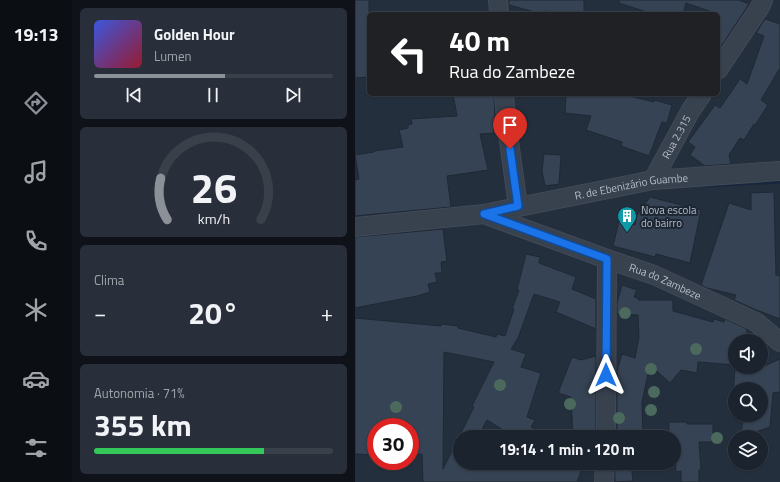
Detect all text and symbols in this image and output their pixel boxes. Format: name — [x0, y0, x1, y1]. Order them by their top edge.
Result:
text: 40 m — [449, 19, 510, 62]
text: 19:13 — [14, 21, 58, 48]
text: Golden Hour — [154, 23, 235, 46]
icon: left — [383, 28, 435, 80]
text: Lumen — [154, 46, 191, 66]
text: Rua do Zambeze — [449, 58, 575, 85]
icon: previous — [123, 84, 145, 106]
icon: pause — [202, 84, 224, 106]
icon: next — [282, 84, 304, 106]
icon: directions — [22, 89, 50, 117]
pin — [493, 108, 527, 149]
street label: Rua 2.315 — [658, 112, 695, 162]
icon: arrive — [499, 114, 521, 136]
text: 26 — [190, 156, 237, 219]
icon: music — [22, 158, 50, 186]
street label: R. de Ebenizário Guambe — [573, 170, 689, 204]
place label: Nova escola do bairro — [641, 202, 697, 231]
building icon: Nova escola do bairro — [616, 205, 638, 233]
text: km/h — [197, 207, 230, 229]
icon: phone — [22, 227, 50, 255]
street label: Rua do Zambeze — [627, 259, 704, 304]
text: Clima — [94, 270, 124, 290]
text: 20° — [188, 290, 239, 336]
icon: climate — [22, 296, 50, 324]
text: − — [94, 296, 106, 330]
text: + — [321, 296, 333, 330]
map controls — [728, 334, 768, 470]
button: sound — [728, 334, 768, 374]
position arrow — [585, 354, 627, 396]
icon: car — [22, 365, 50, 393]
button: search — [728, 382, 768, 422]
text: Autonomia · 71% — [94, 383, 185, 403]
text: 355 km — [94, 402, 192, 448]
speed limit sign: 30 — [367, 418, 419, 470]
button: layers — [728, 430, 768, 470]
icon: filters — [22, 434, 50, 462]
text: 19:14 · 1 min · 120 m — [499, 438, 635, 461]

